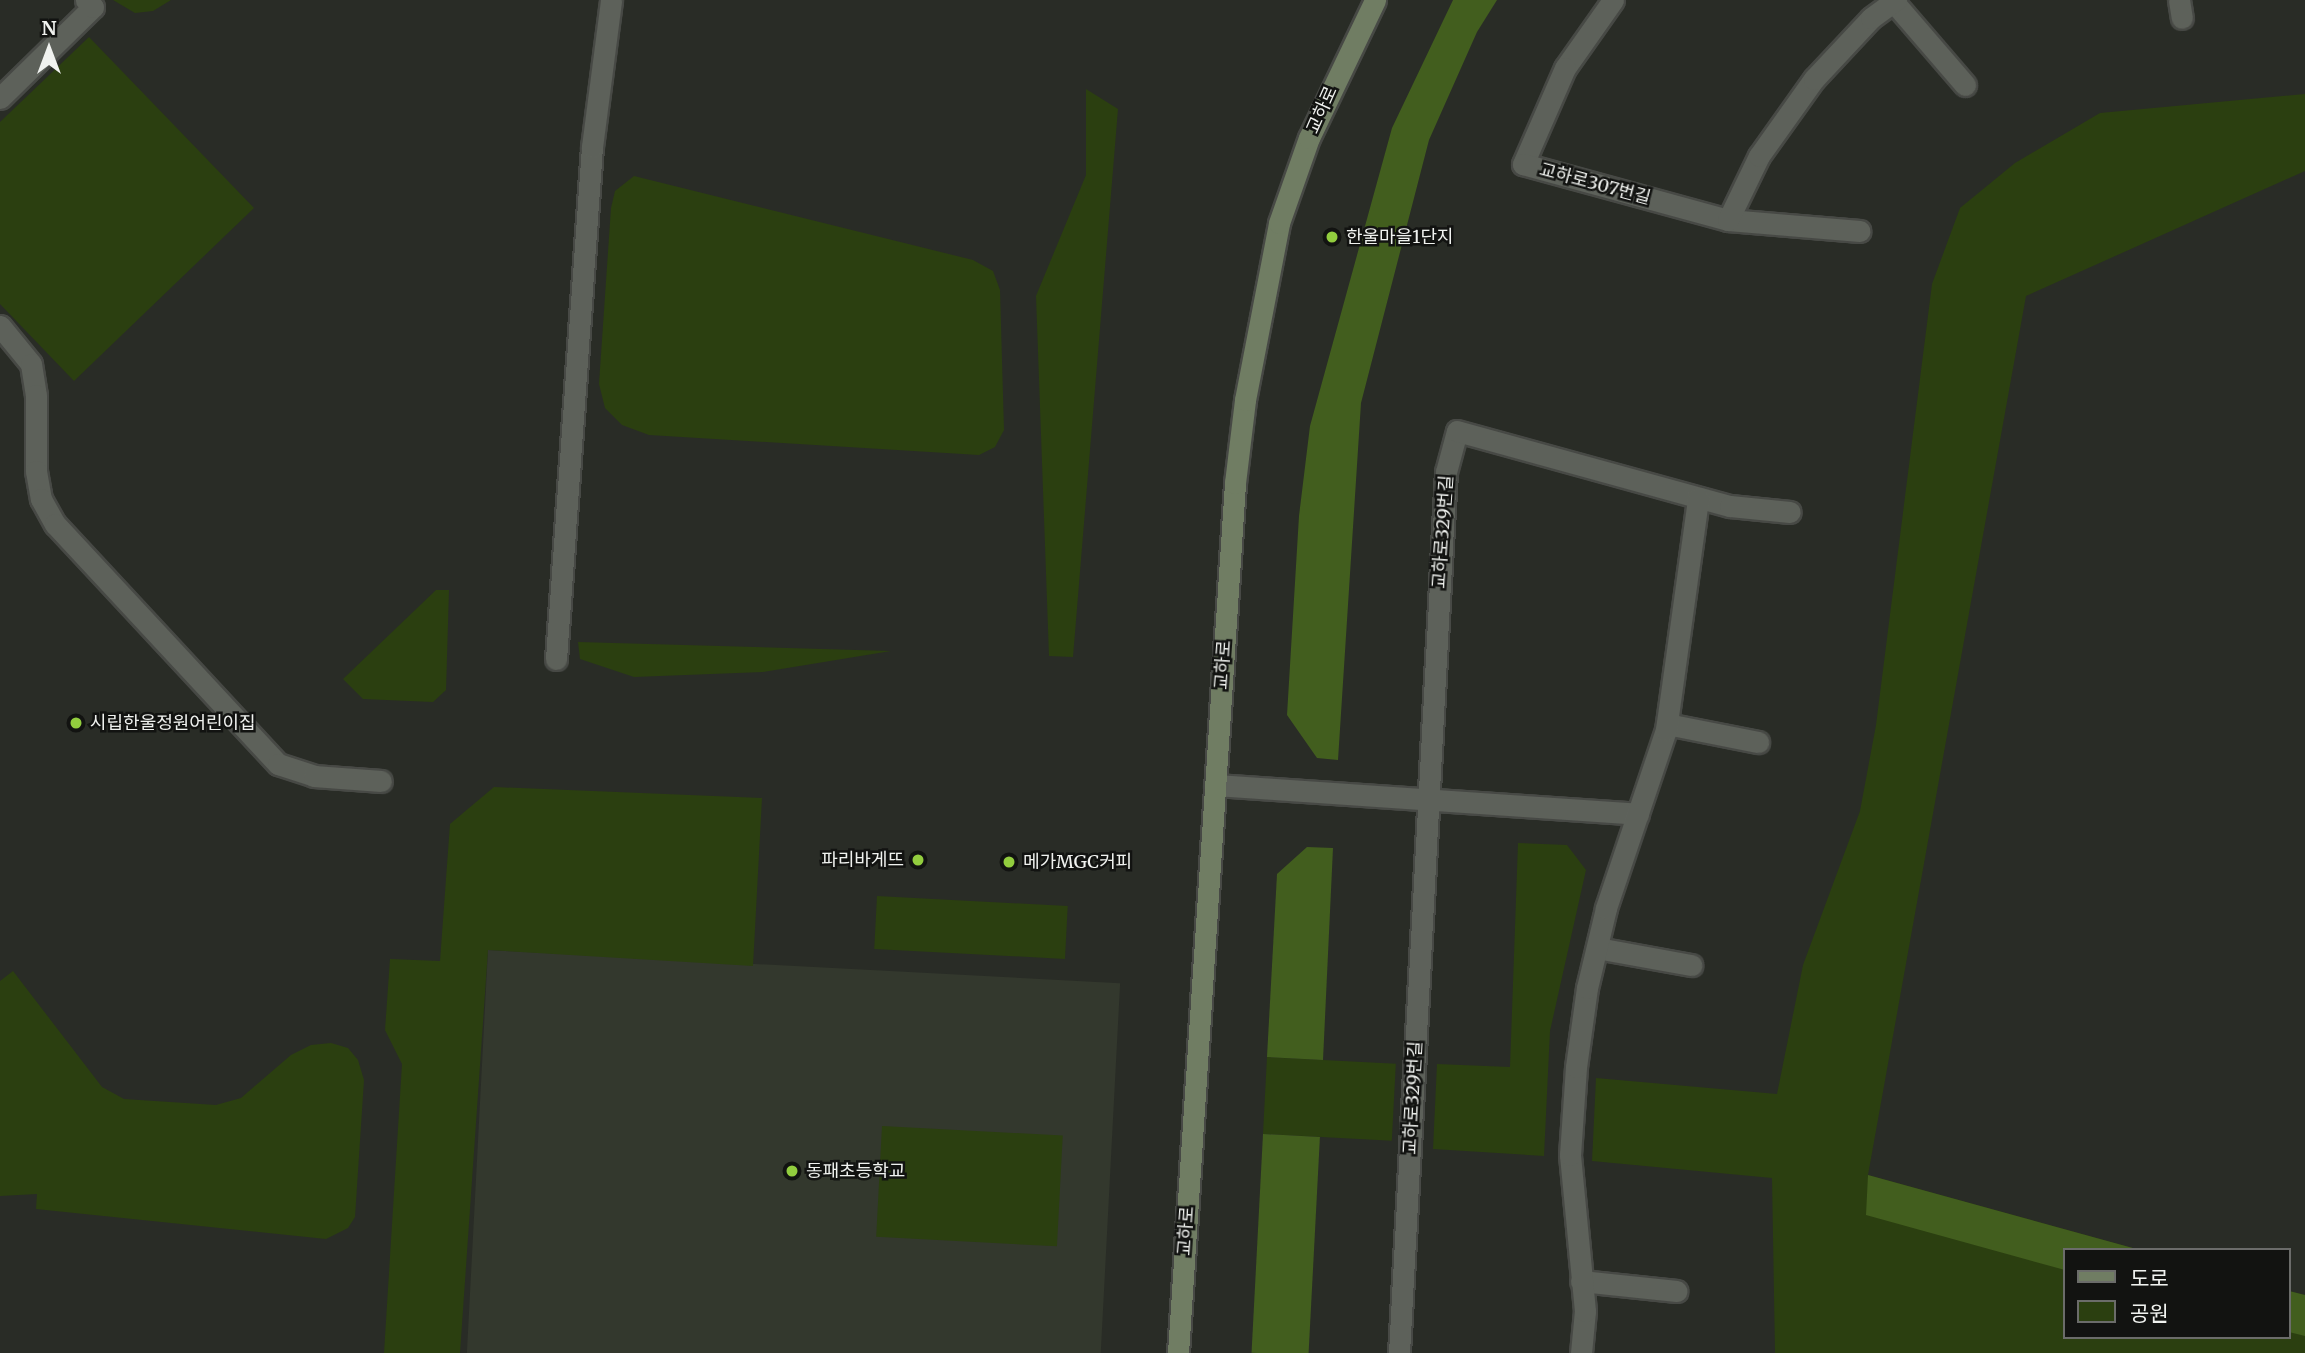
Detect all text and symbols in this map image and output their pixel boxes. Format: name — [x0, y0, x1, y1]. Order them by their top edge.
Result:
north arrow — [14, 14, 84, 84]
text: N — [41, 16, 57, 40]
street label: 교하로 — [1302, 83, 1342, 137]
street label: 교하로307번길 — [1537, 159, 1653, 209]
place label: 한울마을1단지 — [1346, 226, 1454, 248]
marker: 한울마을1단지 — [1324, 229, 1340, 245]
street label: 교하로329번길 — [1428, 475, 1458, 589]
street label: 교하로 — [1210, 639, 1236, 691]
place label: 시립한울정원어린이집 — [90, 712, 256, 734]
marker: 시립한울정원어린이집 — [68, 715, 84, 731]
place label: 파리바게뜨 — [821, 849, 904, 871]
place label: 메가MGC커피 — [1023, 851, 1132, 873]
marker: 파리바게뜨 — [910, 852, 926, 868]
marker: 메가MGC커피 — [1001, 854, 1017, 870]
street label: 교하로329번길 — [1399, 1041, 1427, 1155]
place label: 동패초등학교 — [806, 1160, 905, 1182]
marker: 동패초등학교 — [784, 1163, 800, 1179]
street label: 교하로 — [1173, 1205, 1199, 1257]
legend — [2064, 1248, 2291, 1339]
text: 도로 — [2130, 1265, 2169, 1292]
text: 공원 — [2130, 1300, 2169, 1327]

